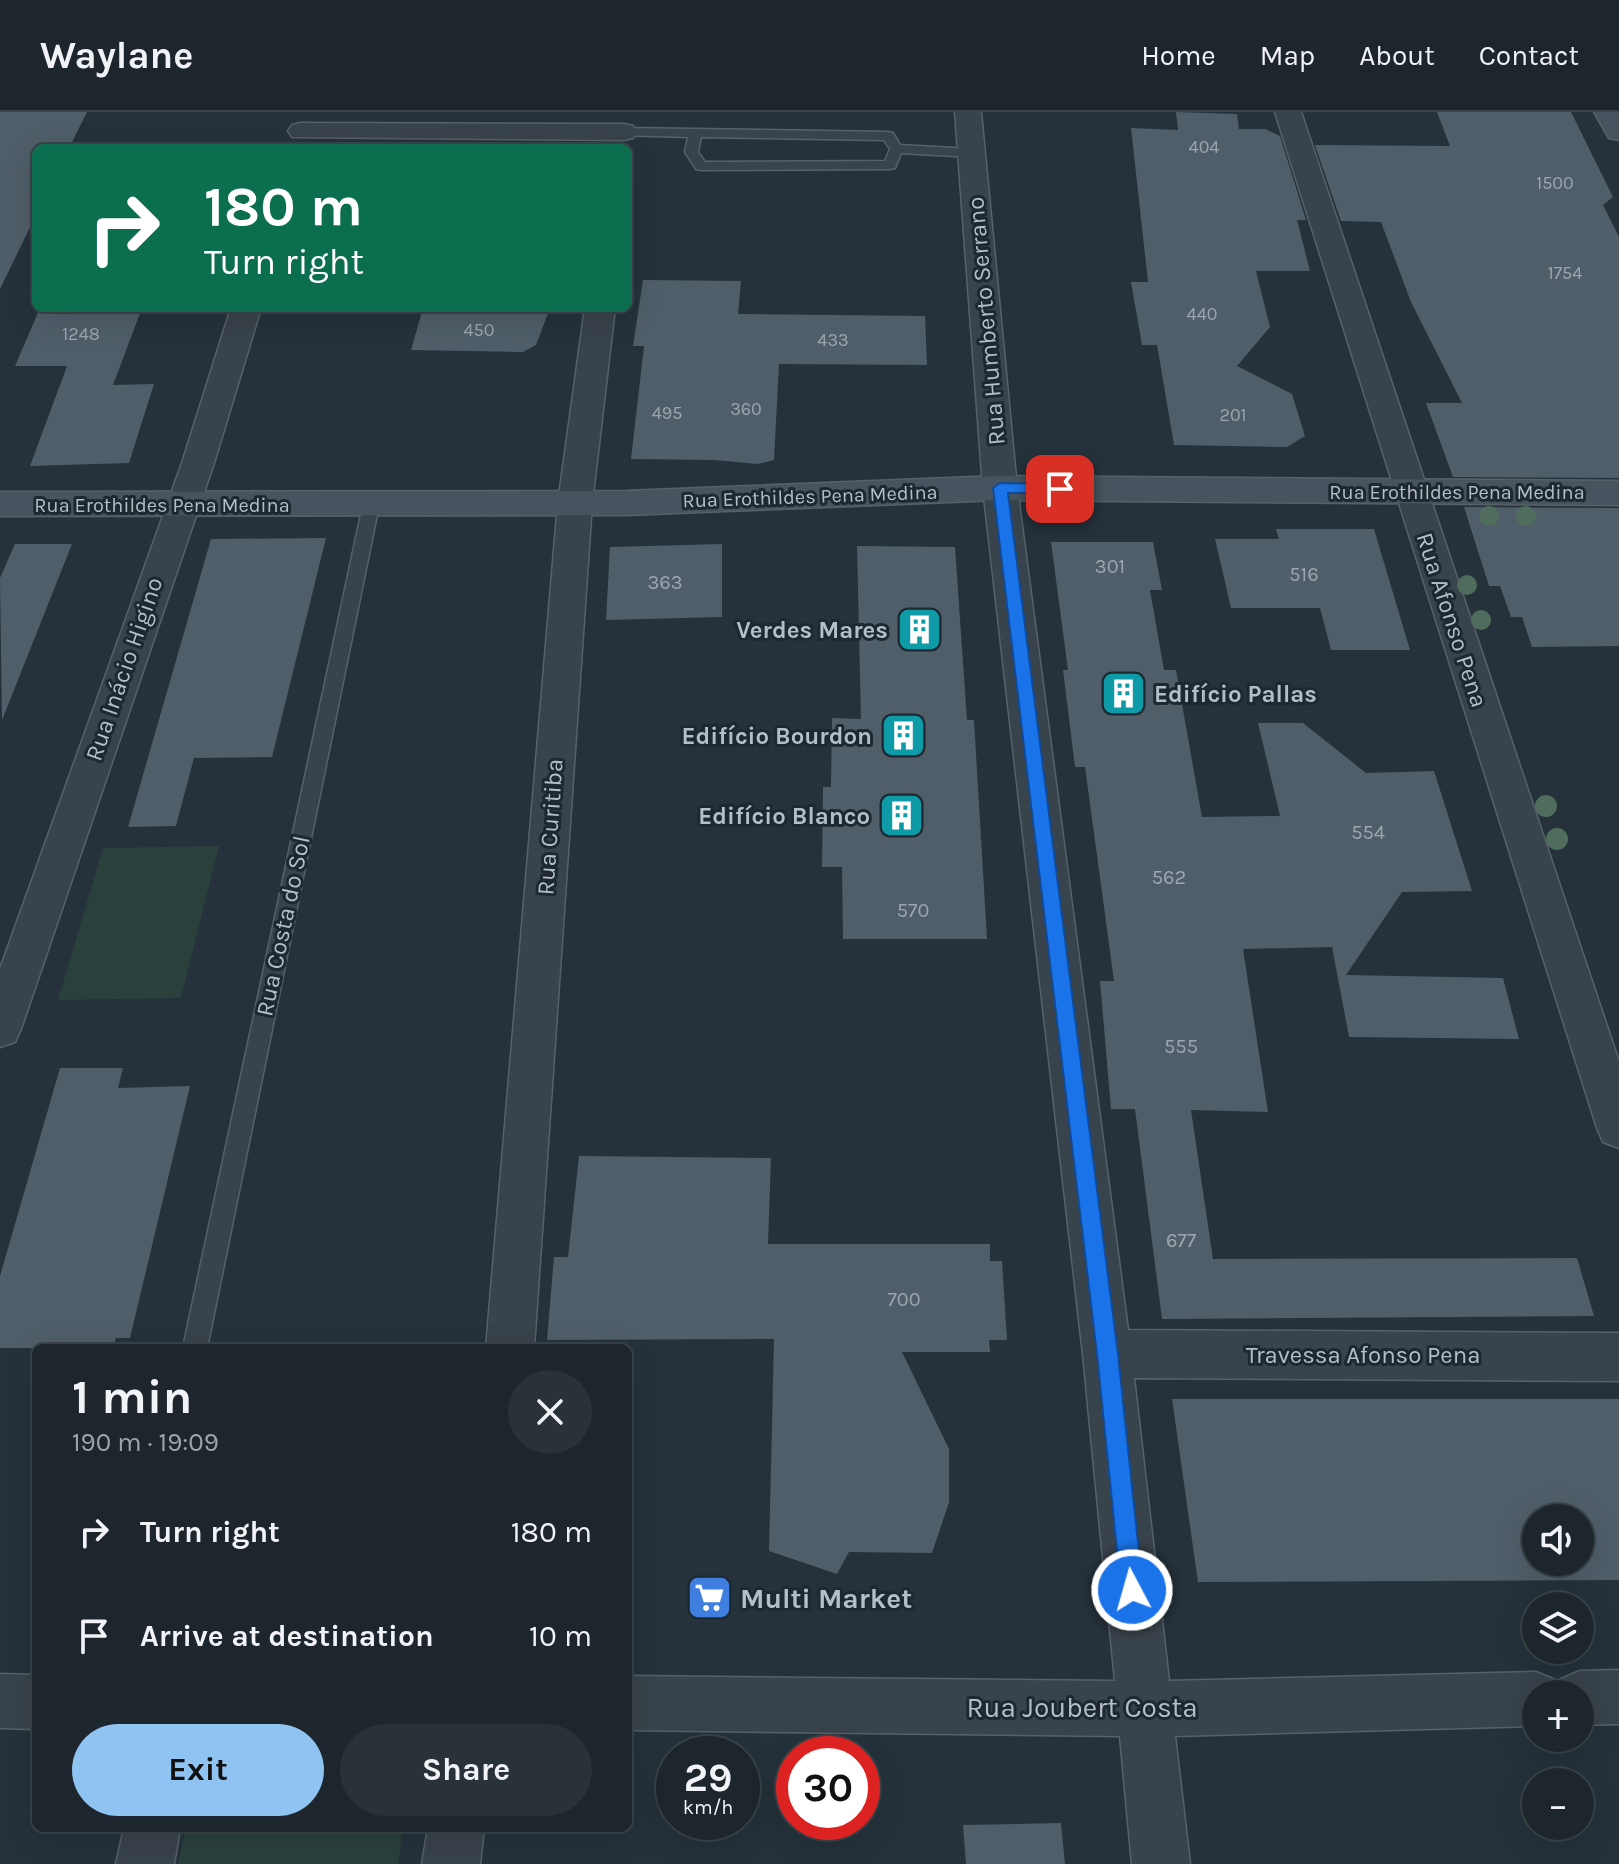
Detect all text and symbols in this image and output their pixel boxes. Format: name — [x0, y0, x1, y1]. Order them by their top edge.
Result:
text: Waylane — [40, 33, 193, 78]
text: Home — [1141, 39, 1216, 72]
text: Map — [1260, 39, 1315, 72]
text: About — [1359, 39, 1435, 72]
text: Contact — [1479, 39, 1579, 72]
house number: 404 — [1189, 136, 1219, 158]
house number: 1500 — [1536, 172, 1574, 194]
text: 180 m — [204, 174, 363, 239]
icon: right — [72, 176, 176, 280]
street label: Rua Humberto Serrano — [961, 196, 1011, 446]
text: Turn right — [204, 241, 364, 283]
house number: 1754 — [1548, 262, 1582, 284]
house number: 440 — [1187, 303, 1217, 325]
house number: 450 — [464, 319, 494, 341]
house number: 1248 — [62, 323, 100, 345]
house number: 433 — [817, 329, 849, 351]
house number: 360 — [730, 398, 762, 420]
house number: 495 — [652, 402, 682, 424]
house number: 201 — [1219, 404, 1247, 426]
pin — [1026, 455, 1094, 523]
icon: arrive — [1038, 467, 1082, 511]
street label: Rua Erothildes Pena Medina — [682, 481, 938, 512]
street label: Rua Erothildes Pena Medina — [1329, 481, 1585, 504]
street label: Rua Erothildes Pena Medina — [34, 494, 290, 517]
street label: Rua Afonso Pena — [1411, 529, 1493, 711]
house number: 301 — [1095, 555, 1125, 578]
house number: 516 — [1289, 563, 1319, 586]
house number: 363 — [647, 571, 683, 594]
street label: Rua Inácio Higino — [79, 573, 169, 765]
building icon: Verdes Mares — [895, 606, 943, 654]
place label: Verdes Mares — [736, 616, 888, 644]
building icon: Edifício Pallas — [1099, 670, 1147, 718]
place label: Edifício Pallas — [1154, 680, 1317, 708]
building icon: Edifício Bourdon — [879, 712, 927, 760]
place label: Edifício Bourdon — [682, 722, 872, 750]
street label: Rua Curitiba — [531, 758, 569, 896]
building icon: Edifício Blanco — [877, 792, 925, 840]
place label: Edifício Blanco — [698, 802, 870, 830]
house number: 554 — [1351, 821, 1385, 844]
street label: Rua Costa do Sol — [250, 833, 316, 1019]
house number: 562 — [1152, 866, 1186, 889]
house number: 570 — [897, 899, 929, 922]
house number: 555 — [1164, 1035, 1198, 1058]
house number: 677 — [1166, 1229, 1197, 1252]
house number: 700 — [887, 1288, 921, 1311]
street label: Travessa Afonso Pena — [1246, 1341, 1480, 1369]
text: 1 min — [72, 1369, 192, 1425]
button: close — [508, 1370, 592, 1454]
text: 190 m · 19:09 — [72, 1427, 219, 1458]
map controls — [1522, 1504, 1594, 1840]
button: sound — [1522, 1504, 1594, 1576]
icon: right — [72, 1510, 116, 1554]
text: Turn right — [140, 1514, 280, 1550]
text: 180 m — [511, 1514, 592, 1550]
position arrow — [1090, 1548, 1174, 1632]
supermarket icon: Multi Market — [685, 1574, 733, 1622]
place label: Multi Market — [740, 1582, 912, 1615]
button: layers — [1522, 1592, 1594, 1664]
icon: arrive — [72, 1614, 116, 1658]
text: Arrive at destination — [140, 1618, 434, 1654]
text: 10 m — [529, 1618, 592, 1654]
button: + — [1522, 1680, 1594, 1752]
street label: Rua Joubert Costa — [966, 1691, 1198, 1724]
button: Exit — [72, 1724, 324, 1816]
button: Share — [340, 1724, 592, 1816]
speed limit sign: 30 — [776, 1736, 880, 1840]
text: 29 — [684, 1754, 732, 1801]
button: − — [1522, 1768, 1594, 1840]
text: km/h — [683, 1796, 733, 1819]

